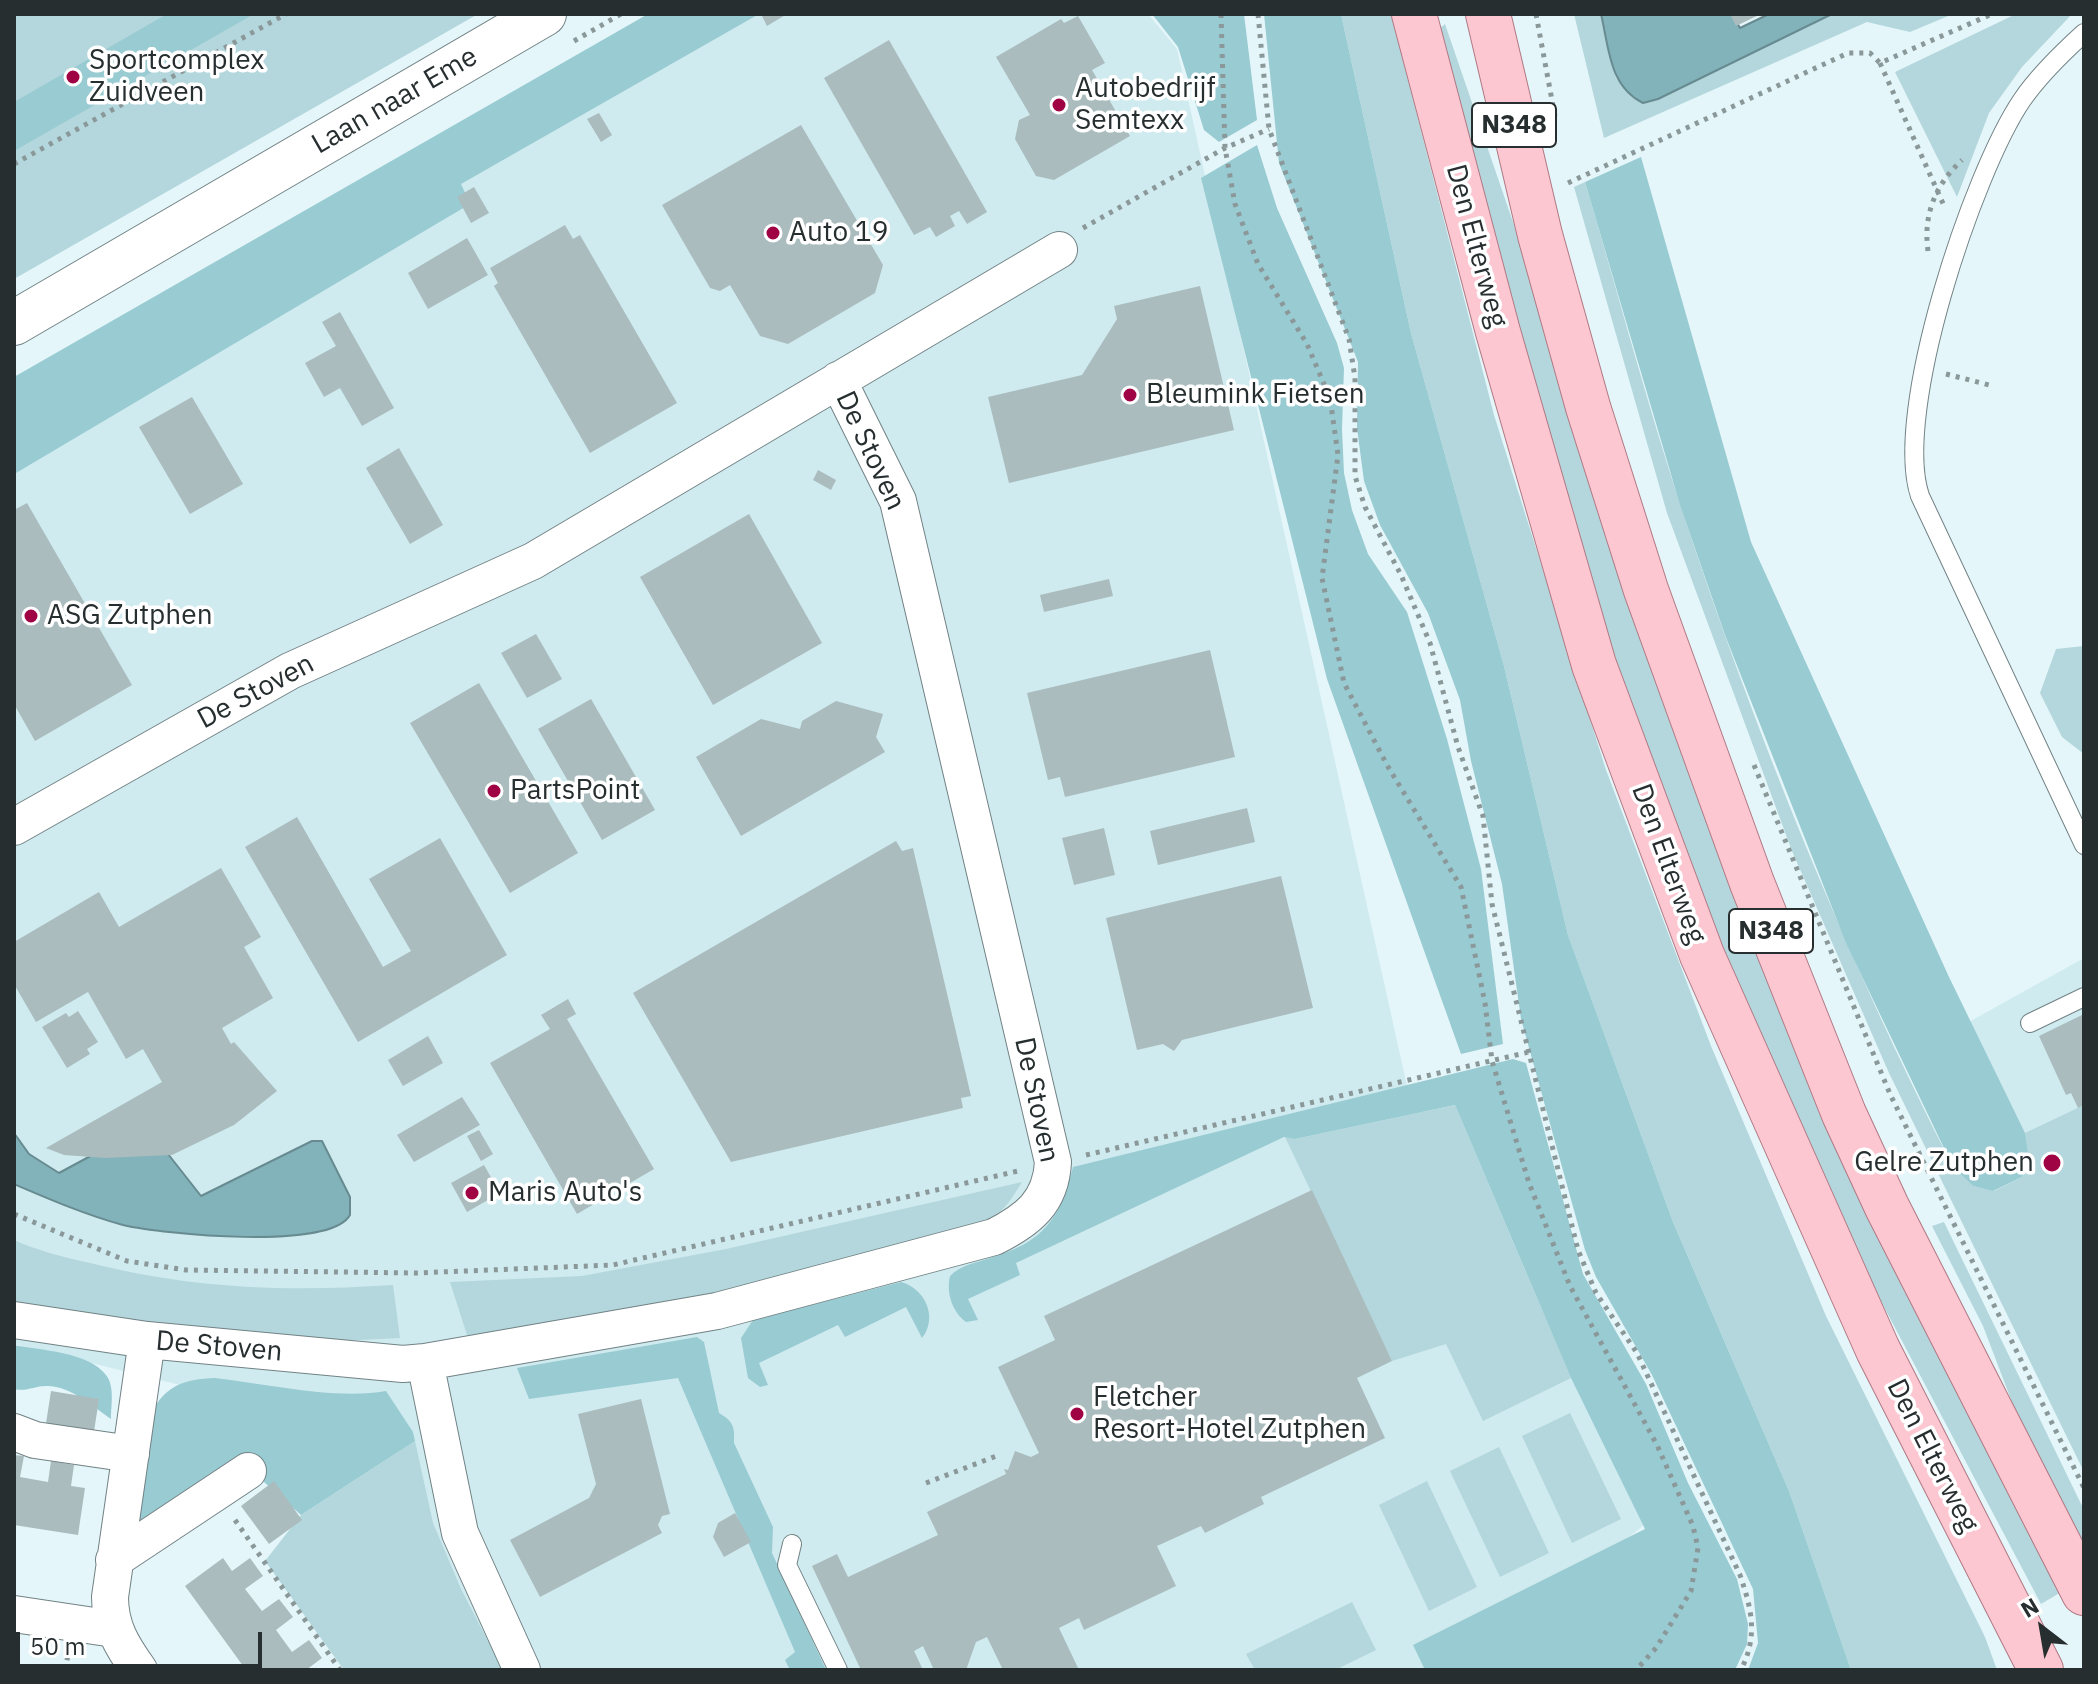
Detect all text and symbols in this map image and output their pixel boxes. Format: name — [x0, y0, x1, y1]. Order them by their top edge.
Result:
street label: Laan naar Eme — [306, 40, 484, 162]
place label: Sportcomplex Zuidveen — [89, 44, 264, 110]
marker: Sportcomplex Zuidveen — [64, 68, 82, 86]
place label: Autobedrijf Semtexx — [1075, 72, 1215, 138]
marker: Autobedrijf Semtexx — [1050, 96, 1068, 114]
road number: N348 — [1472, 103, 1556, 147]
street label: Den Elterweg — [1438, 161, 1514, 331]
place label: Auto 19 — [789, 216, 888, 250]
marker: Auto 19 — [764, 224, 782, 242]
place label: Bleumink Fietsen — [1146, 378, 1365, 412]
street label: De Stoven — [828, 386, 912, 516]
marker: Bleumink Fietsen — [1121, 386, 1139, 404]
place label: ASG Zutphen — [47, 599, 213, 633]
marker: ASG Zutphen — [22, 607, 40, 625]
street label: De Stoven — [192, 647, 320, 737]
place label: PartsPoint — [510, 774, 640, 808]
street label: Den Elterweg — [1624, 780, 1712, 948]
marker: PartsPoint — [485, 782, 503, 800]
road number: N348 — [1729, 909, 1813, 953]
street label: De Stoven — [1006, 1034, 1066, 1166]
place label: Gelre Zutphen — [1854, 1146, 2034, 1180]
marker: Gelre Zutphen — [2041, 1152, 2063, 1174]
place label: Maris Auto's — [488, 1176, 642, 1210]
marker: Maris Auto's — [463, 1184, 481, 1202]
street label: De Stoven — [154, 1325, 284, 1369]
street label: Den Elterweg — [1879, 1374, 1985, 1538]
place label: Fletcher Resort-Hotel Zutphen — [1093, 1381, 1366, 1447]
marker: Fletcher Resort-Hotel Zutphen — [1068, 1405, 1086, 1423]
north arrow — [2002, 1588, 2082, 1668]
text: N — [2015, 1590, 2044, 1624]
scale bar — [20, 1616, 266, 1666]
text: 50 m — [30, 1630, 85, 1662]

